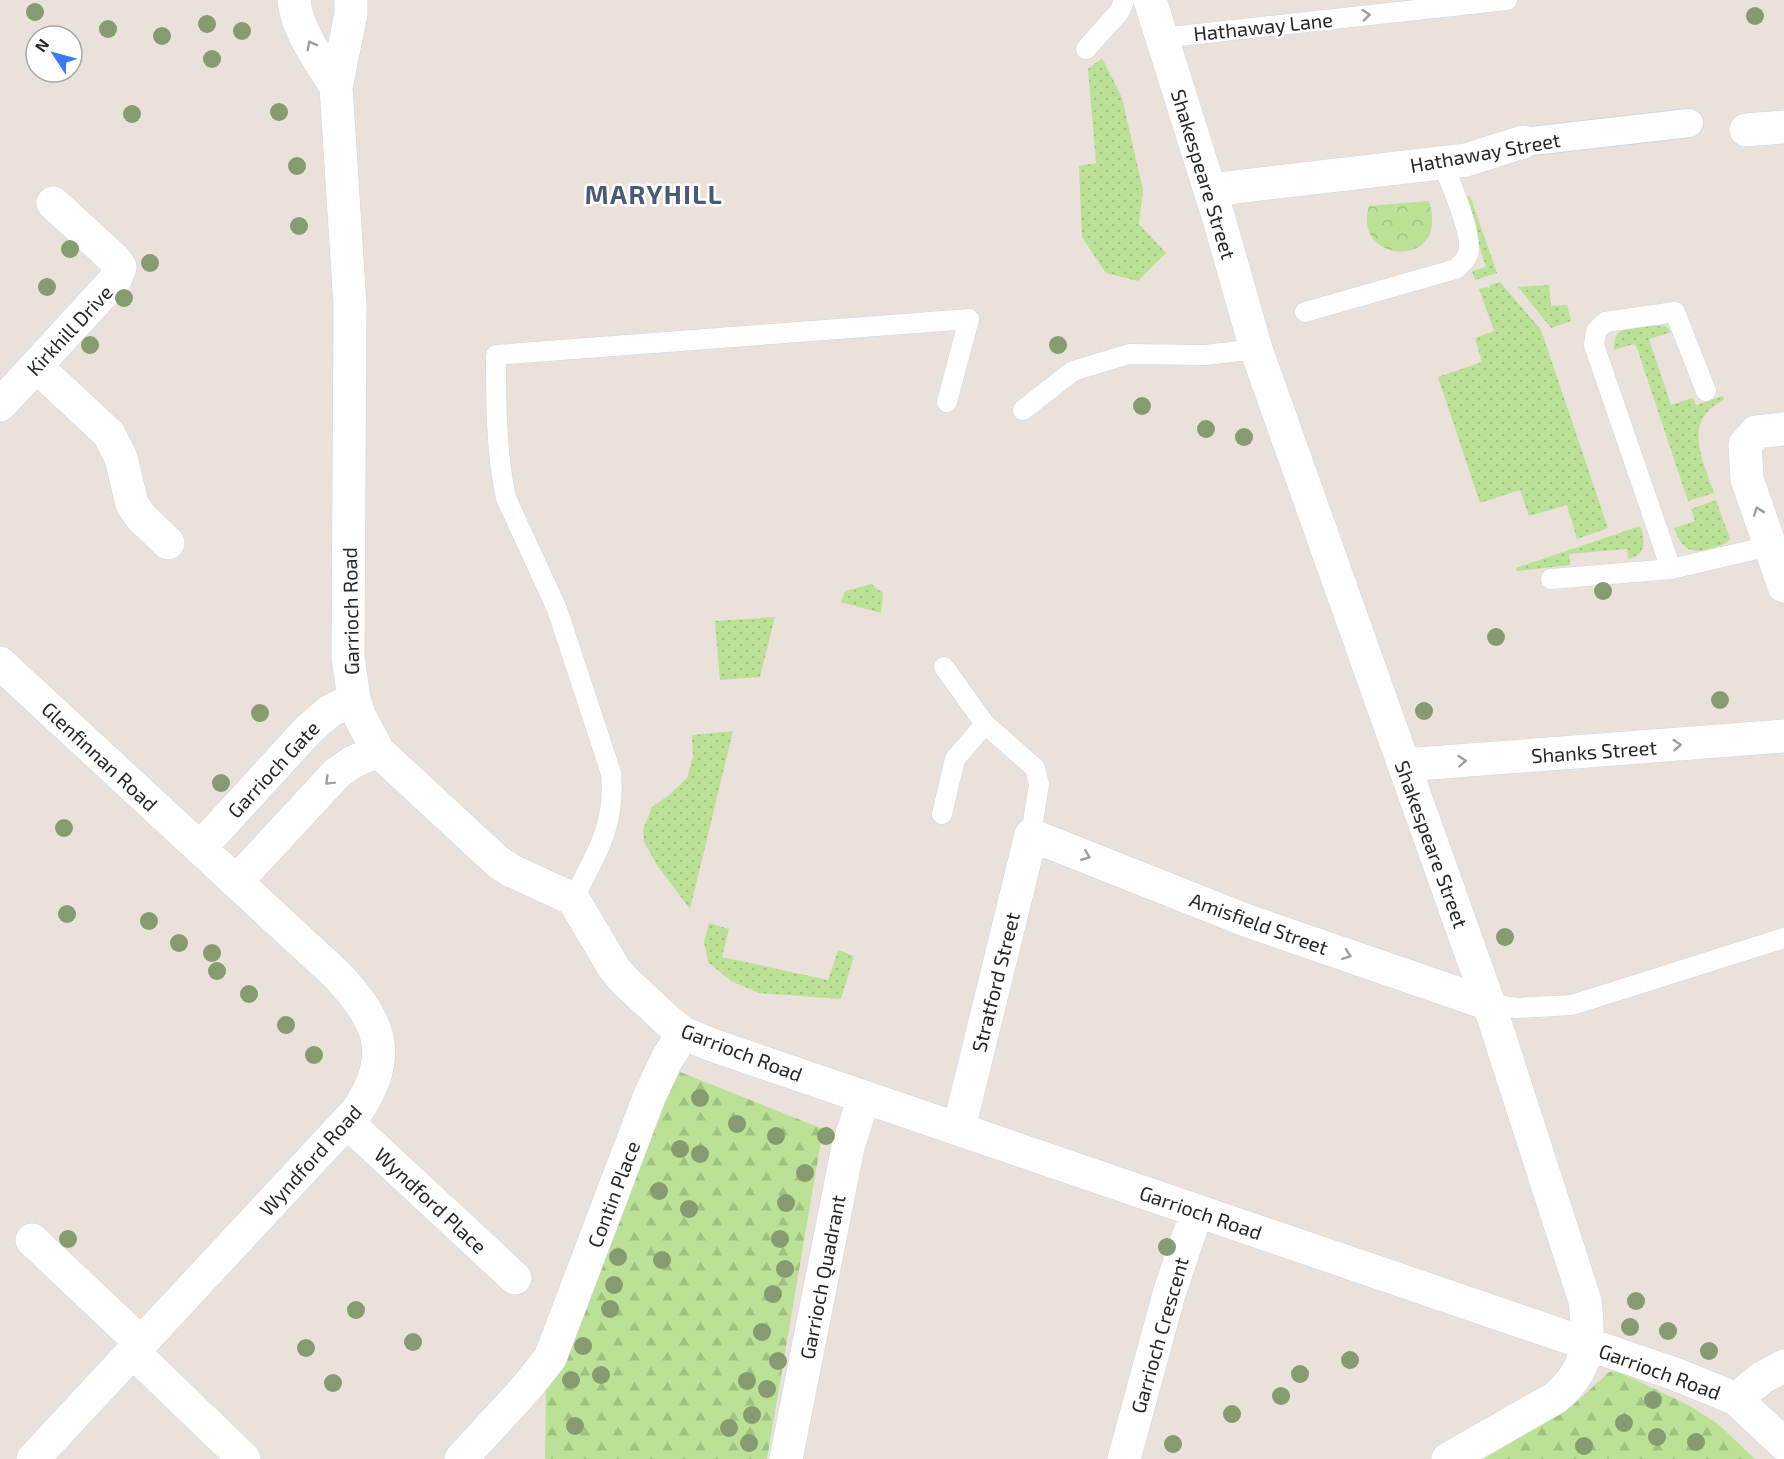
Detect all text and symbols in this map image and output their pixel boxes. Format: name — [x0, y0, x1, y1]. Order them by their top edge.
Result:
street label: Hathaway Lane — [1192, 7, 1334, 45]
one-way arrow — [1361, 9, 1370, 22]
north arrow — [24, 24, 84, 84]
text: N — [30, 35, 53, 55]
one-way arrow — [307, 41, 318, 51]
street label: Shakespeare Street — [1167, 86, 1241, 262]
street label: Hathaway Street — [1408, 127, 1562, 177]
district label: MARYHILL — [585, 178, 723, 209]
street label: Kirkhill Drive — [21, 280, 117, 380]
one-way arrow — [1753, 506, 1766, 517]
street label: Garrioch Road — [337, 547, 363, 675]
street label: Glenfinnan Road — [37, 696, 163, 816]
street label: Garrioch Gate — [222, 716, 324, 822]
street label: Shanks Street — [1530, 735, 1658, 767]
one-way arrow — [1673, 738, 1682, 751]
one-way arrow — [1457, 755, 1466, 768]
street label: Shakespeare Street — [1391, 757, 1474, 931]
one-way arrow — [325, 774, 336, 785]
one-way arrow — [1080, 849, 1091, 862]
street label: Amisfield Street — [1187, 887, 1332, 959]
street label: Stratford Street — [966, 909, 1024, 1055]
one-way arrow — [1341, 948, 1352, 961]
street label: Garrioch Road — [678, 1018, 806, 1086]
street label: Wyndford Road — [254, 1099, 366, 1221]
street label: Contin Place — [582, 1137, 644, 1251]
street label: Wyndford Place — [370, 1142, 492, 1258]
street label: Garrioch Road — [1137, 1180, 1265, 1244]
street label: Garrioch Quadrant — [794, 1192, 850, 1361]
street label: Garrioch Crescent — [1125, 1254, 1193, 1416]
street label: Garrioch Road — [1596, 1338, 1724, 1404]

